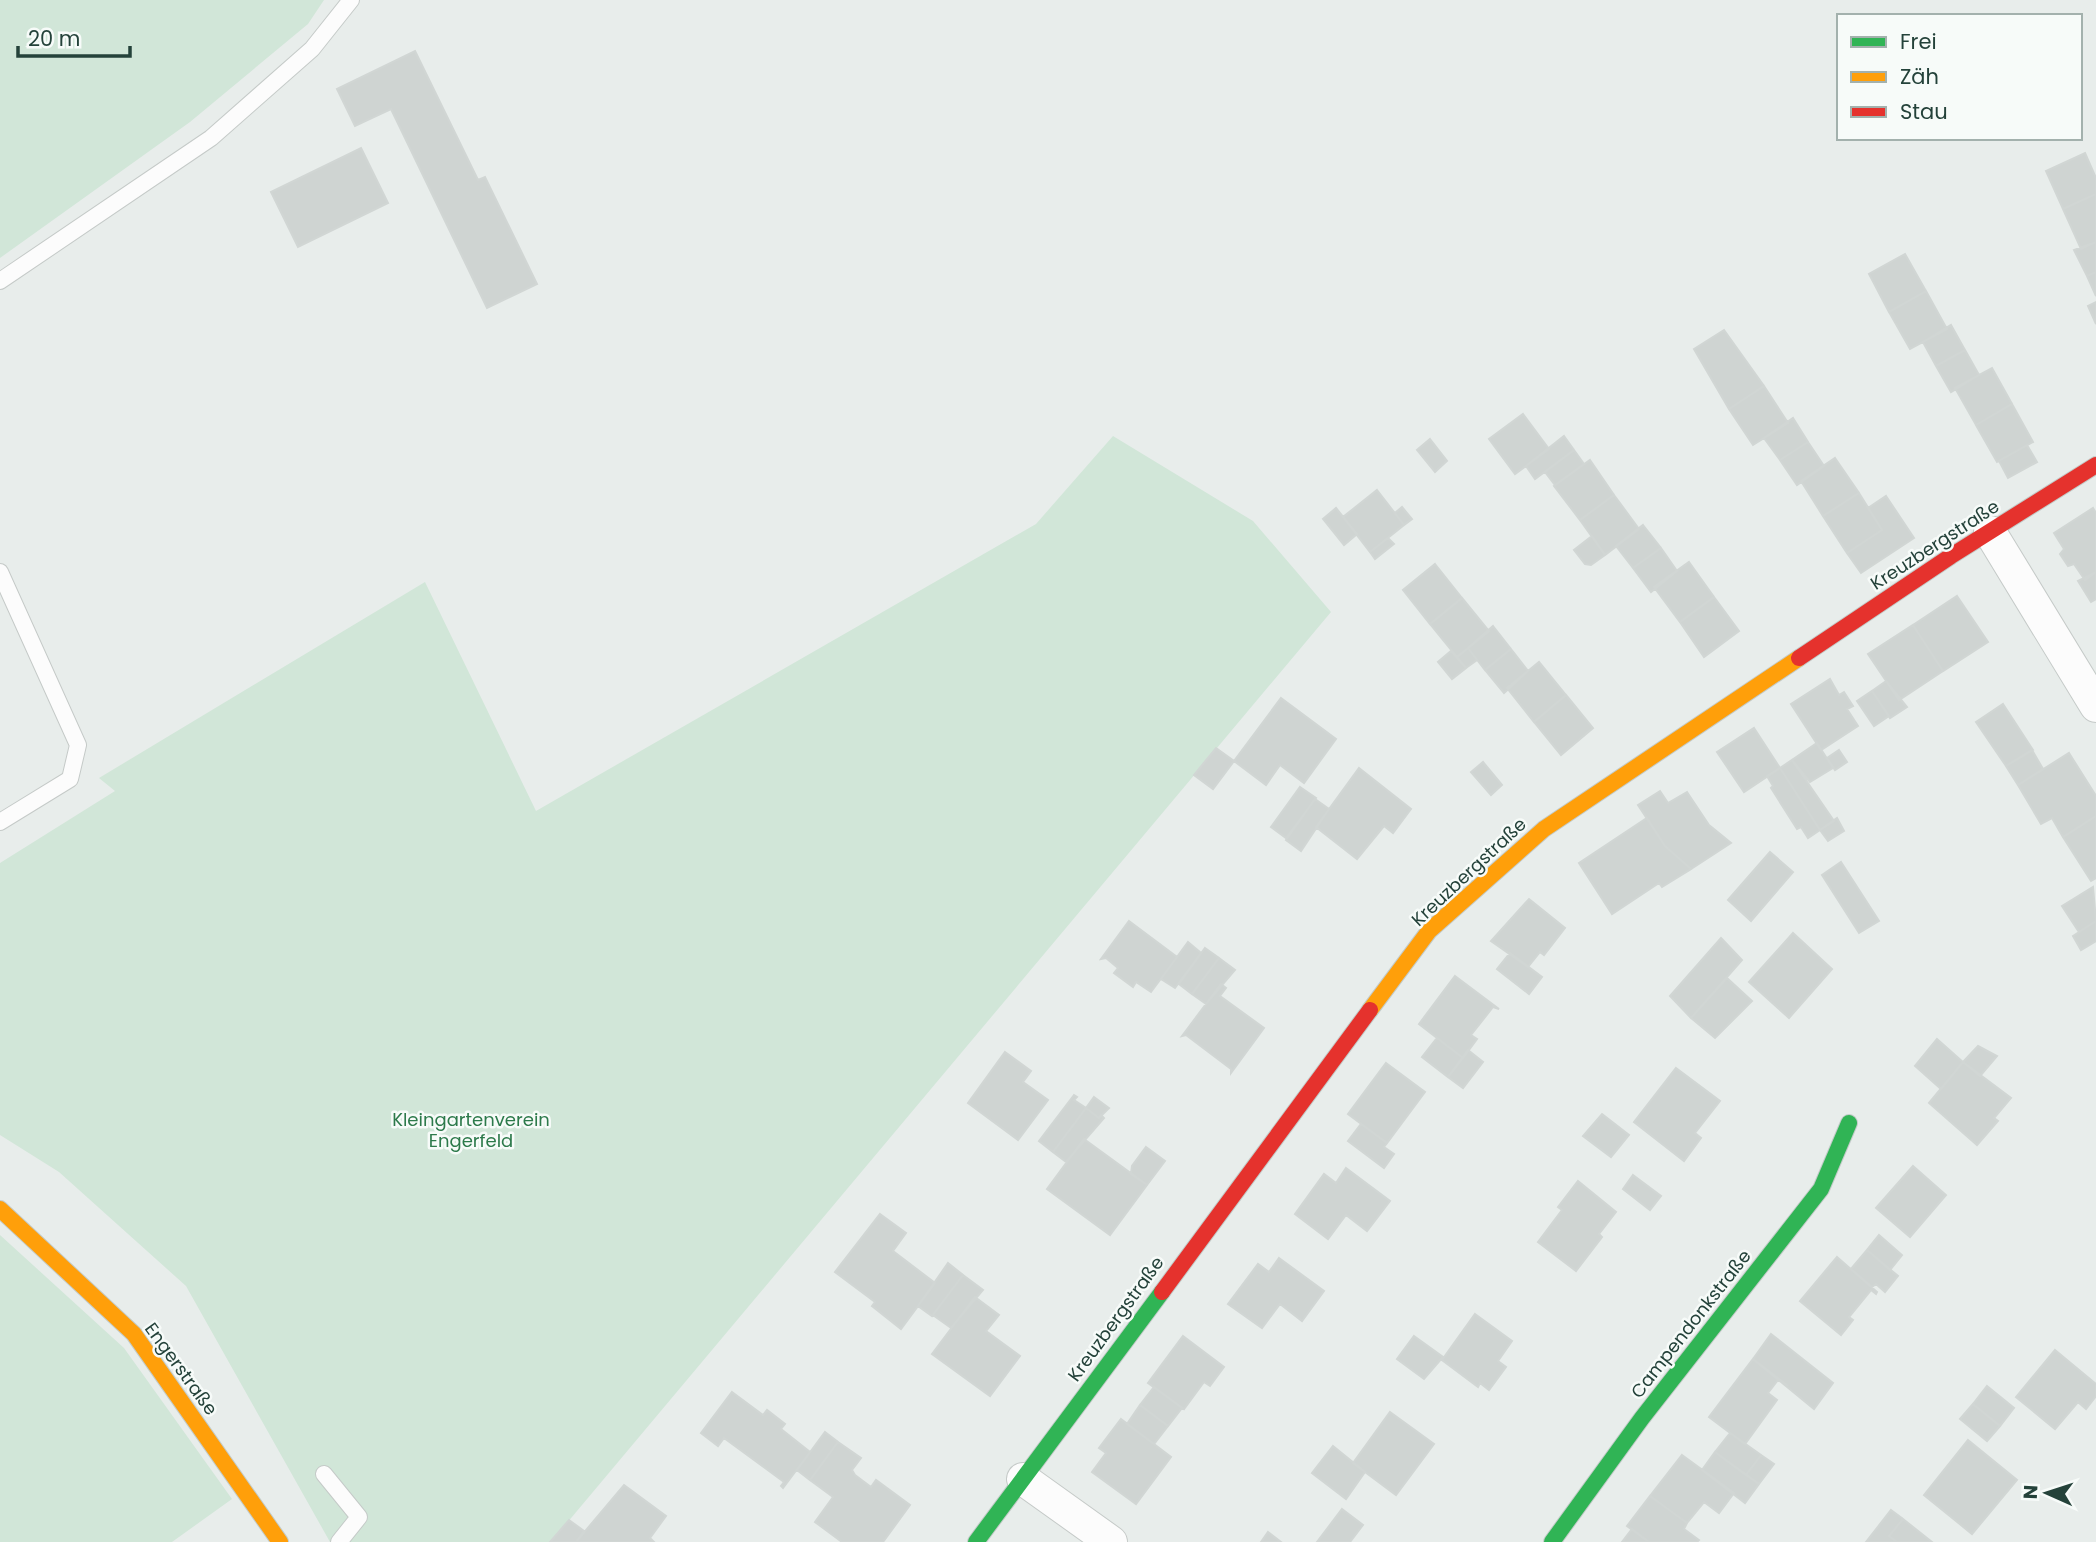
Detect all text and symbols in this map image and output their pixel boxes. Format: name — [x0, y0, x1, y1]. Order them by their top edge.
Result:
scale bar — [18, 14, 130, 58]
legend — [1837, 14, 2082, 140]
text: 20 m — [28, 24, 81, 53]
text: Frei — [1900, 27, 1937, 56]
text: Zäh — [1900, 62, 1939, 91]
text: Stau — [1900, 97, 1948, 126]
street label: Kreuzbergstraße — [1866, 494, 2004, 596]
street label: Kreuzbergstraße — [1406, 812, 1532, 932]
park label: Kleingartenverein Engerfeld — [392, 1107, 550, 1153]
street label: Campendonkstraße — [1625, 1244, 1757, 1403]
street label: Kreuzbergstraße — [1062, 1251, 1169, 1386]
street label: Engerstraße — [139, 1317, 224, 1420]
north arrow — [2012, 1458, 2082, 1528]
text: N — [2017, 1484, 2044, 1500]

